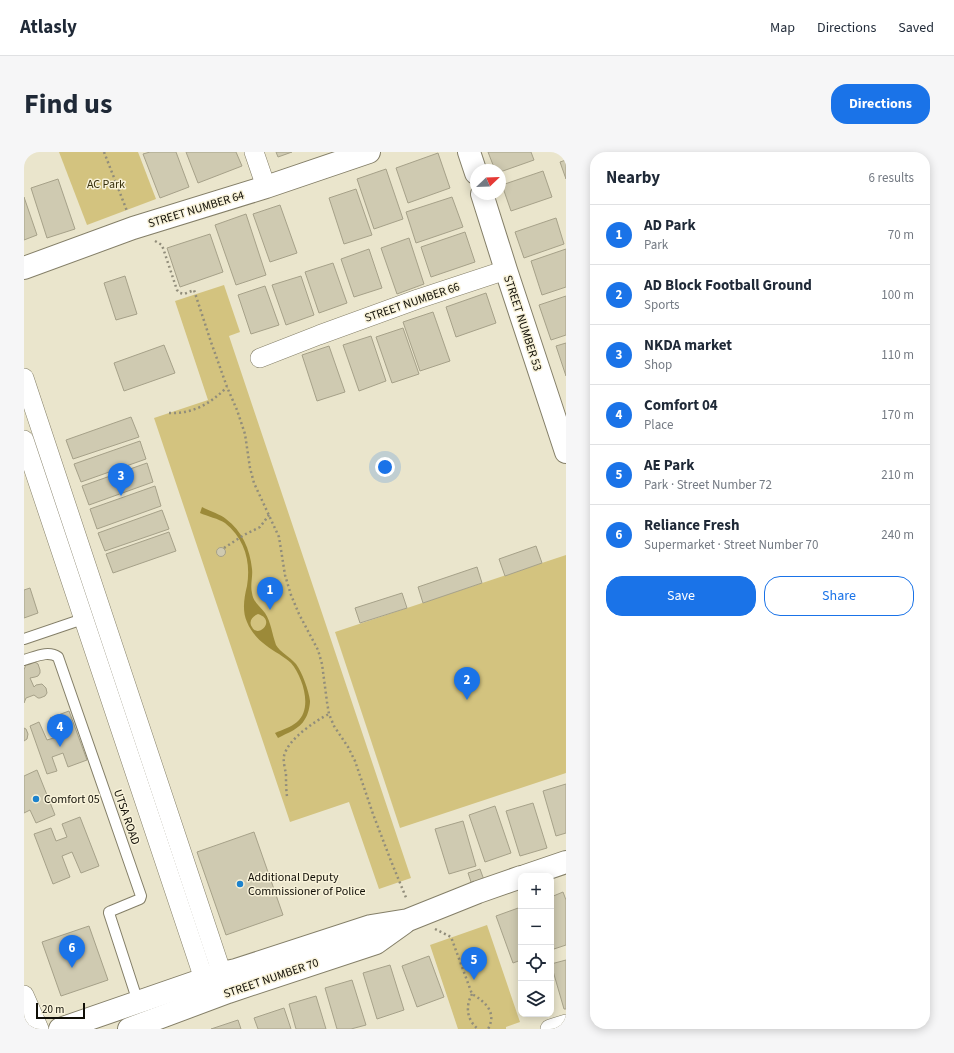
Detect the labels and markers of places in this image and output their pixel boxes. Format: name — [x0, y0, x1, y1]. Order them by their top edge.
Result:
pin: 3 — [108, 463, 134, 496]
pin: 1 — [257, 577, 283, 610]
pin: 2 — [454, 667, 480, 700]
pin: 4 — [47, 714, 73, 747]
place label: Comfort 05 — [44, 791, 100, 808]
marker: Comfort 05 — [31, 794, 41, 804]
place label: Additional Deputy Commissioner of Police — [248, 869, 365, 900]
marker: Additional Deputy Commissioner of Police — [235, 879, 245, 889]
pin: 6 — [59, 935, 85, 968]
pin: 5 — [461, 947, 487, 980]

